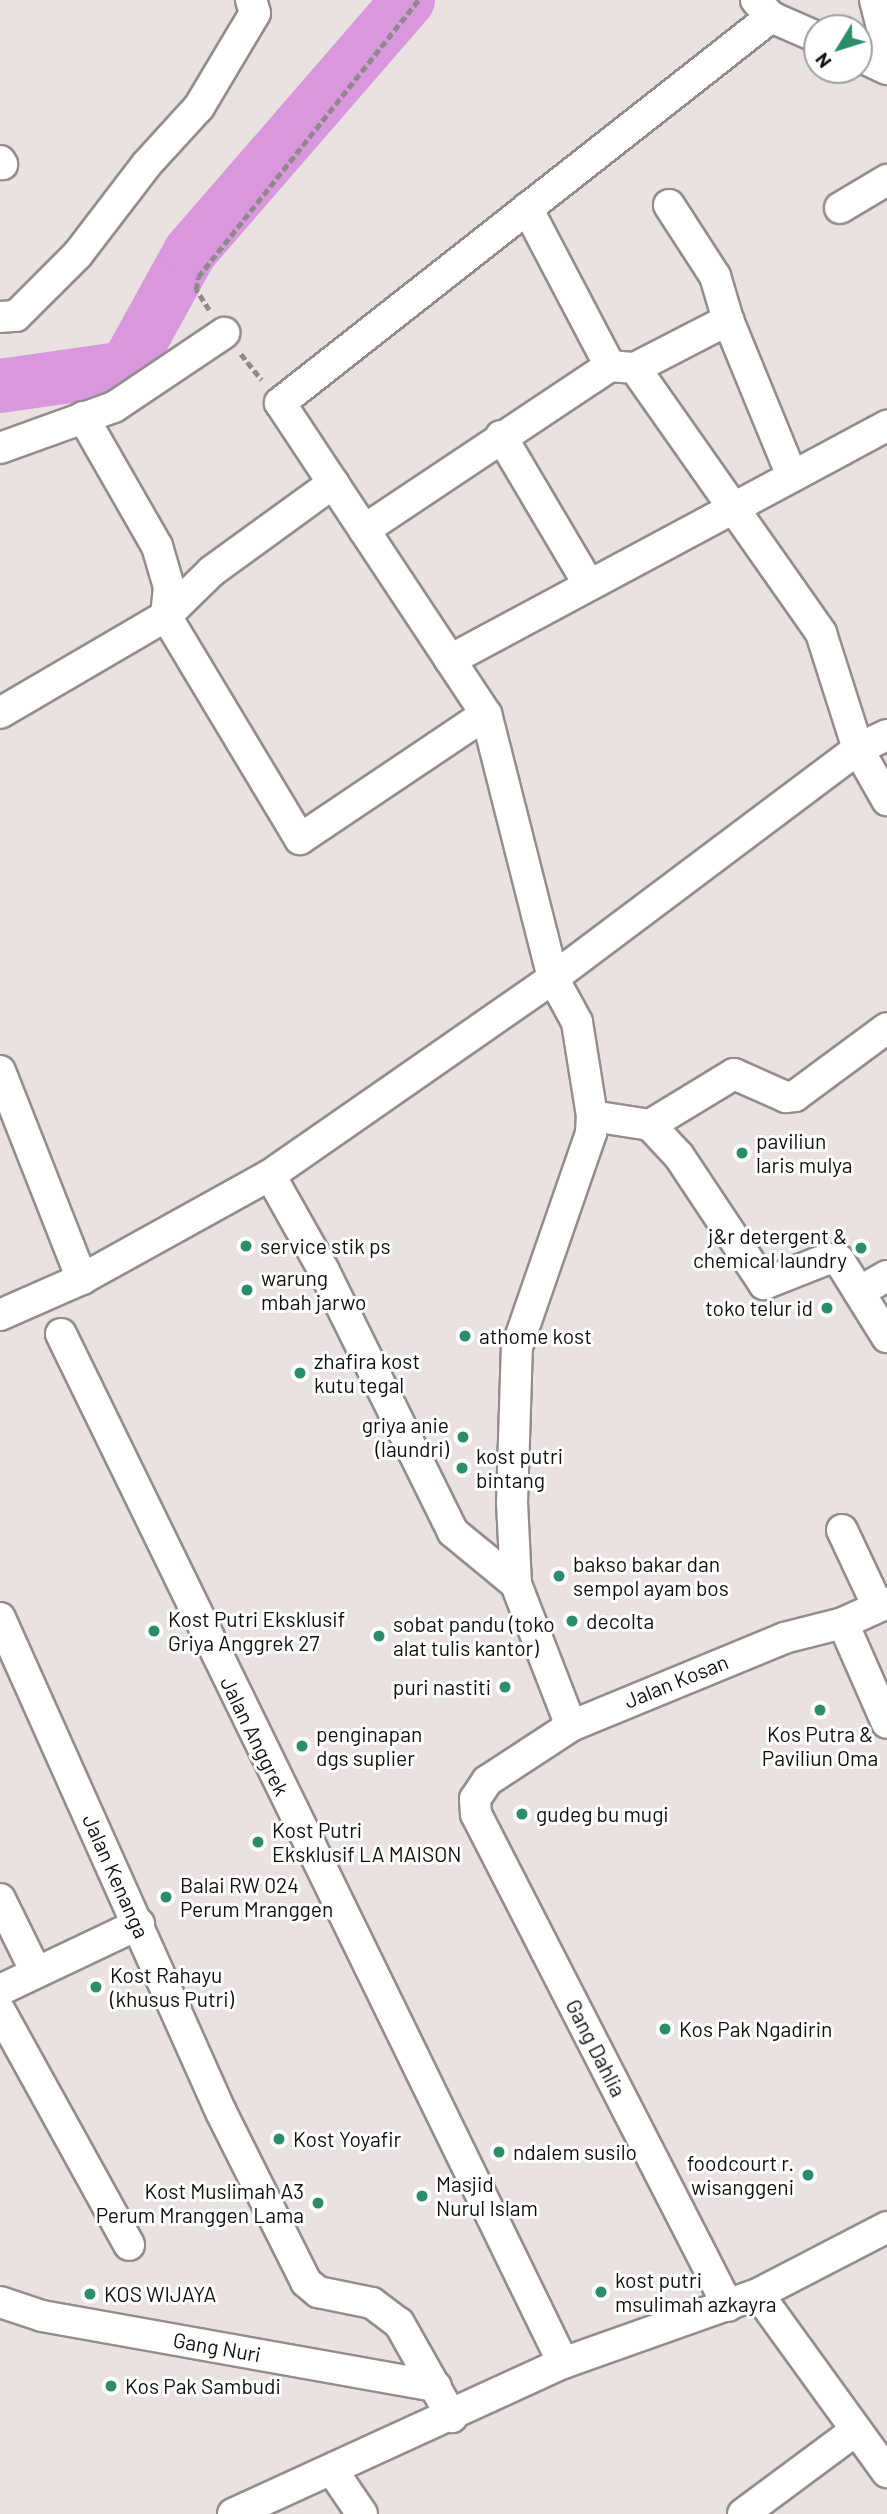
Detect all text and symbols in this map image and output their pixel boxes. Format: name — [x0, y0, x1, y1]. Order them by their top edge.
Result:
north arrow — [803, 14, 873, 84]
text: N — [810, 49, 836, 73]
place label: paviliun laris mulya — [756, 1128, 852, 1178]
marker: paviliun laris mulya — [734, 1145, 750, 1161]
place label: j&r detergent & chemical laundry — [693, 1223, 847, 1273]
place label: service stik ps — [260, 1233, 391, 1259]
marker: service stik ps — [238, 1238, 254, 1254]
marker: j&r detergent & chemical laundry — [853, 1240, 869, 1256]
place label: warung mbah jarwo — [261, 1265, 366, 1315]
marker: warung mbah jarwo — [239, 1282, 255, 1298]
place label: toko telur id — [705, 1295, 813, 1321]
marker: toko telur id — [819, 1300, 835, 1316]
place label: athome kost — [479, 1323, 592, 1349]
marker: athome kost — [457, 1328, 473, 1344]
place label: zhafira kost kutu tegal — [314, 1348, 420, 1398]
marker: zhafira kost kutu tegal — [292, 1365, 308, 1381]
place label: griya anie (laundri) — [362, 1412, 449, 1462]
marker: griya anie (laundri) — [455, 1429, 471, 1445]
place label: kost putri bintang — [476, 1443, 563, 1493]
marker: kost putri bintang — [454, 1460, 470, 1476]
place label: bakso bakar dan sempol ayam bos — [573, 1551, 729, 1601]
marker: bakso bakar dan sempol ayam bos — [551, 1568, 567, 1584]
place label: Kost Putri Eksklusif Griya Anggrek 27 — [168, 1606, 345, 1656]
place label: decolta — [586, 1608, 654, 1634]
place label: sobat pandu (toko alat tulis kantor) — [393, 1611, 555, 1661]
marker: decolta — [564, 1613, 580, 1629]
marker: Kost Putri Eksklusif Griya Anggrek 27 — [146, 1623, 162, 1639]
marker: sobat pandu (toko alat tulis kantor) — [371, 1628, 387, 1644]
street label: Jalan Kosan — [620, 1649, 732, 1713]
street label: Jalan Anggrek — [215, 1672, 295, 1800]
place label: puri nastiti — [393, 1674, 491, 1700]
marker: puri nastiti — [497, 1679, 513, 1695]
marker: Kos Putra & Paviliun Oma — [812, 1702, 828, 1718]
place label: penginapan dgs suplier — [316, 1721, 422, 1771]
place label: Kos Putra & Paviliun Oma — [762, 1721, 878, 1771]
marker: penginapan dgs suplier — [294, 1738, 310, 1754]
place label: gudeg bu mugi — [536, 1801, 669, 1827]
marker: gudeg bu mugi — [514, 1806, 530, 1822]
street label: Jalan Kenanga — [77, 1810, 155, 1942]
place label: Kost Putri Eksklusif LA MAISON — [272, 1817, 461, 1867]
marker: Kost Putri Eksklusif LA MAISON — [250, 1834, 266, 1850]
place label: Balai RW 024 Perum Mranggen — [180, 1872, 333, 1922]
marker: Balai RW 024 Perum Mranggen — [158, 1889, 174, 1905]
place label: Kost Rahayu (khusus Putri) — [110, 1962, 234, 2012]
marker: Kost Rahayu (khusus Putri) — [88, 1979, 104, 1995]
street label: Gang Dahlia — [561, 1995, 631, 2101]
place label: Kos Pak Ngadirin — [679, 2016, 832, 2042]
marker: Kos Pak Ngadirin — [657, 2021, 673, 2037]
place label: Kost Yoyafir — [293, 2126, 401, 2152]
marker: Kost Yoyafir — [271, 2131, 287, 2147]
place label: ndalem susilo — [513, 2139, 637, 2165]
marker: ndalem susilo — [491, 2144, 507, 2160]
place label: foodcourt r. wisanggeni — [687, 2150, 794, 2200]
marker: foodcourt r. wisanggeni — [800, 2167, 816, 2183]
place label: Masjid Nurul Islam — [436, 2171, 538, 2221]
place label: Kost Muslimah A3 Perum Mranggen Lama — [96, 2178, 304, 2228]
marker: Masjid Nurul Islam — [414, 2188, 430, 2204]
marker: Kost Muslimah A3 Perum Mranggen Lama — [310, 2195, 326, 2211]
place label: kost putri msulimah azkayra — [615, 2267, 777, 2317]
place label: KOS WIJAYA — [104, 2281, 216, 2307]
marker: kost putri msulimah azkayra — [593, 2284, 609, 2300]
marker: KOS WIJAYA — [82, 2286, 98, 2302]
street label: Gang Nuri — [171, 2327, 263, 2367]
place label: Kos Pak Sambudi — [125, 2373, 281, 2399]
marker: Kos Pak Sambudi — [103, 2378, 119, 2394]

